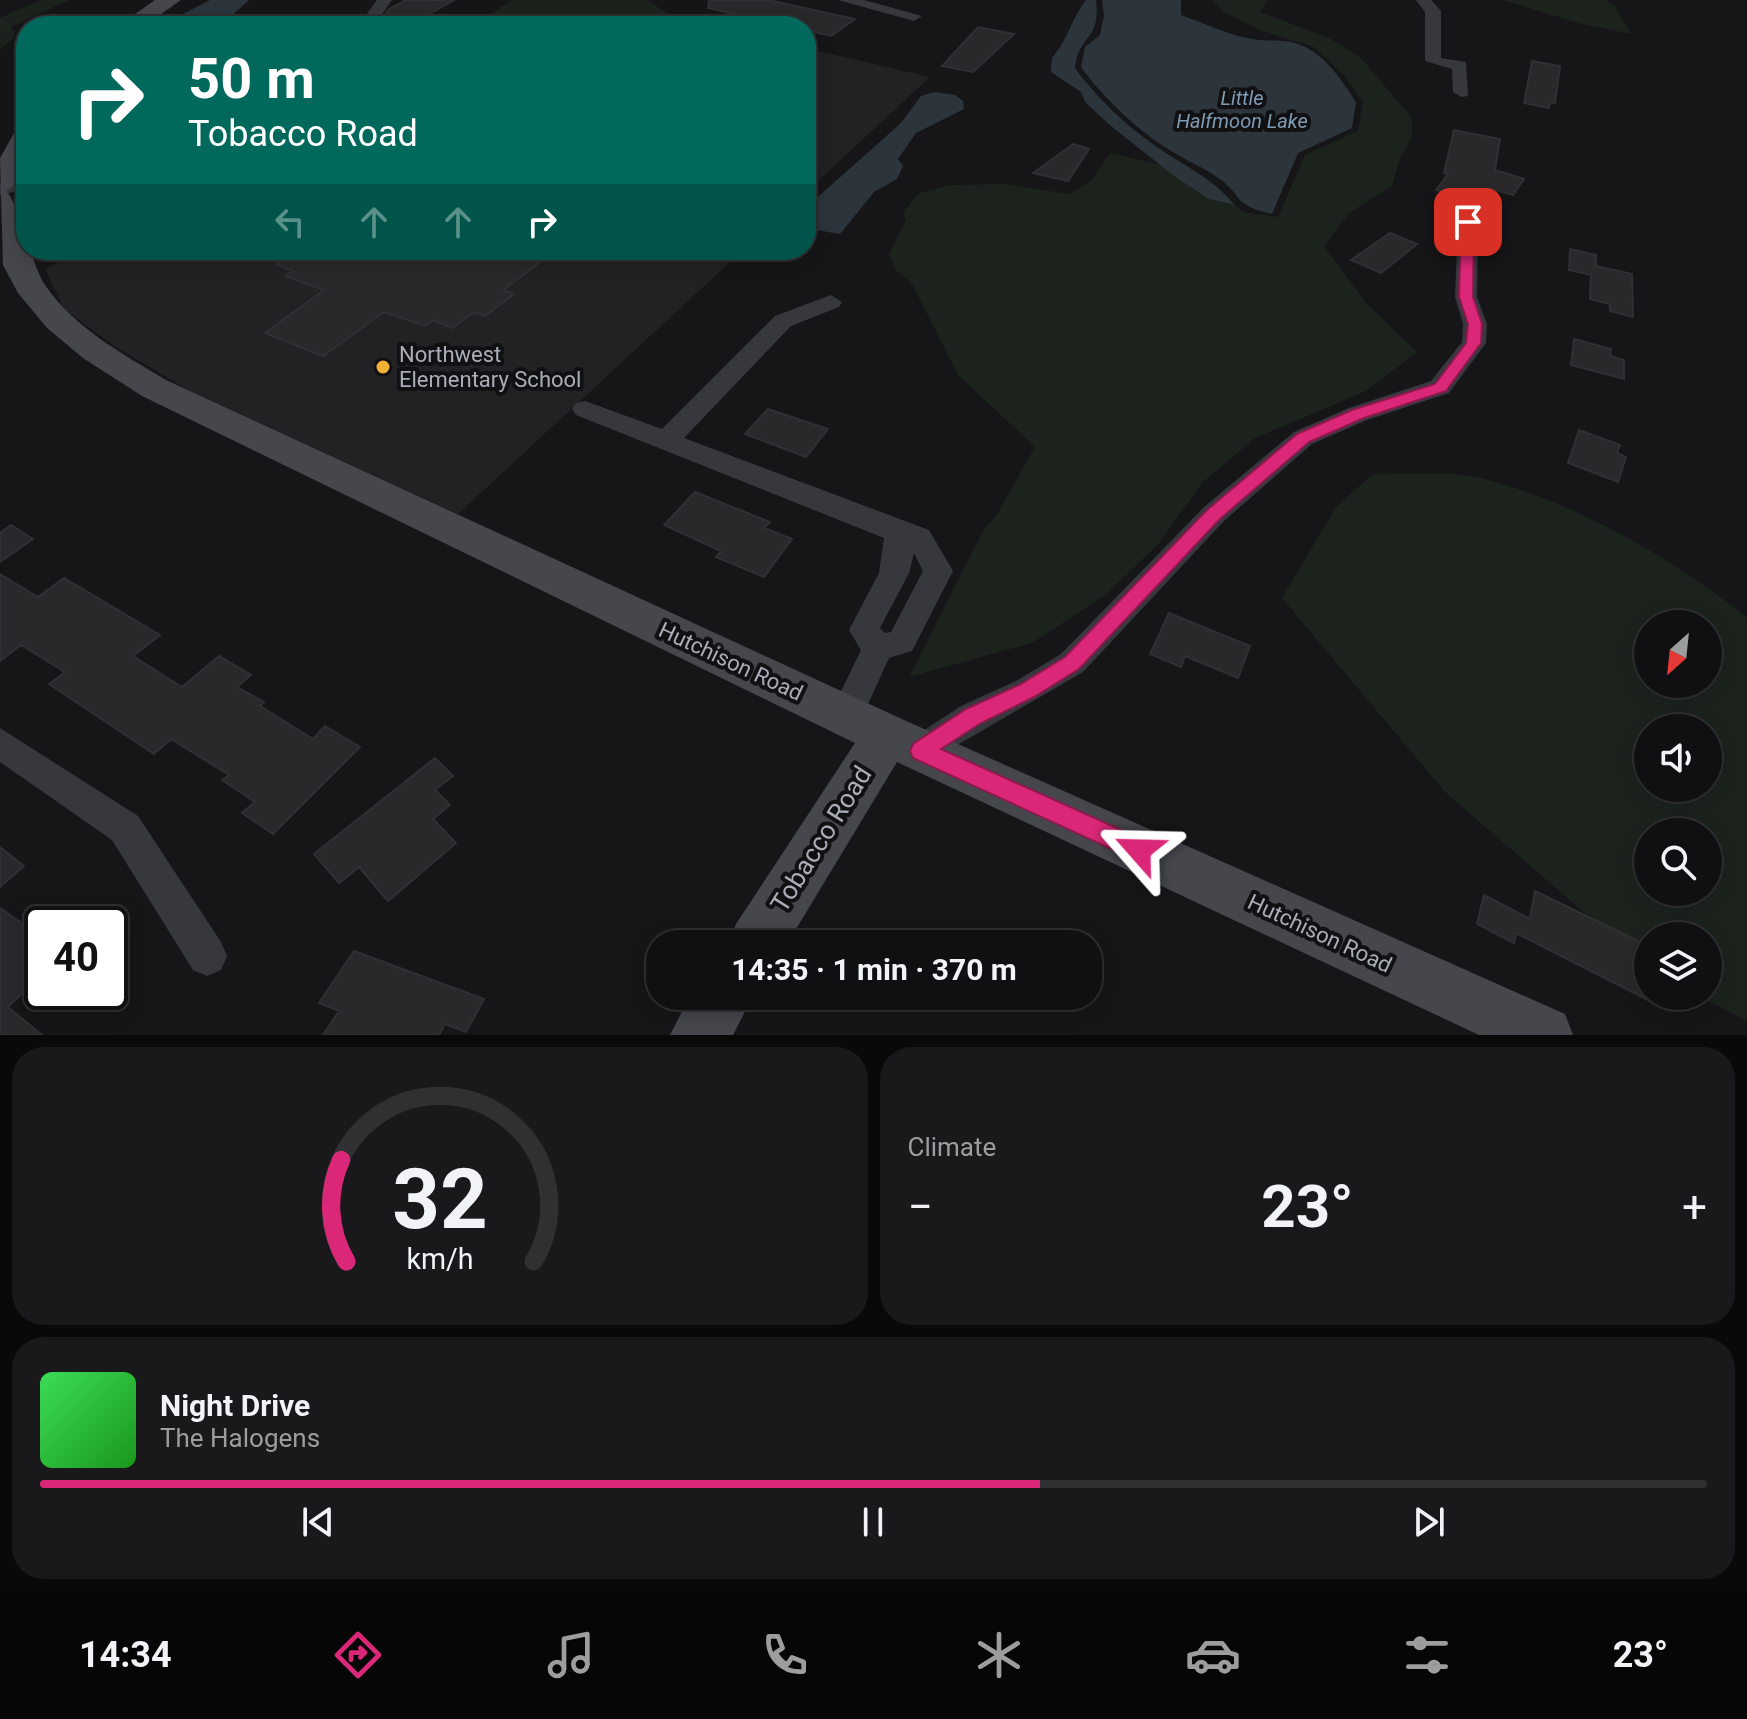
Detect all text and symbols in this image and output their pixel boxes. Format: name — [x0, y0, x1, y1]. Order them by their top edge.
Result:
text: 50 m — [188, 46, 315, 112]
icon: right — [56, 48, 160, 152]
water label: Little Halfmoon Lake — [1176, 86, 1308, 133]
text: Tobacco Road — [188, 113, 418, 155]
pin — [1434, 188, 1502, 256]
icon: left — [268, 200, 312, 244]
icon: ahead — [352, 200, 396, 244]
icon: ahead — [436, 200, 480, 244]
icon: right — [520, 200, 564, 244]
icon: arrive — [1446, 200, 1490, 244]
place label: Northwest Elementary School — [399, 342, 581, 392]
marker: Northwest Elementary School — [374, 358, 392, 376]
north arrow — [1634, 610, 1722, 698]
map controls — [1634, 610, 1722, 1010]
street label: Hutchison Road — [655, 617, 807, 706]
button: sound — [1634, 714, 1722, 802]
street label: Tobacco Road — [764, 761, 878, 917]
position arrow — [1097, 808, 1181, 892]
button: search — [1634, 818, 1722, 906]
street label: Hutchison Road — [1244, 889, 1396, 978]
speed limit sign: 40 — [24, 906, 128, 1010]
button: layers — [1634, 922, 1722, 1010]
text: 14:35 · 1 min · 370 m — [731, 952, 1017, 987]
text: Climate — [908, 1132, 996, 1162]
text: 32 — [392, 1151, 487, 1248]
text: 23° — [1261, 1171, 1353, 1242]
text: − — [908, 1181, 933, 1233]
text: + — [1682, 1181, 1707, 1233]
text: km/h — [406, 1242, 473, 1276]
text: Night Drive — [160, 1388, 310, 1423]
text: The Halogens — [160, 1423, 320, 1453]
icon: previous — [296, 1500, 340, 1544]
icon: pause — [851, 1500, 895, 1544]
icon: next — [1407, 1500, 1451, 1544]
icon: directions — [330, 1627, 386, 1683]
icon: music — [543, 1627, 599, 1683]
icon: phone — [757, 1627, 813, 1683]
icon: climate — [971, 1627, 1027, 1683]
icon: car — [1185, 1627, 1241, 1683]
icon: filters — [1399, 1627, 1455, 1683]
text: 14:34 — [79, 1634, 172, 1676]
text: 23° — [1613, 1634, 1668, 1676]

